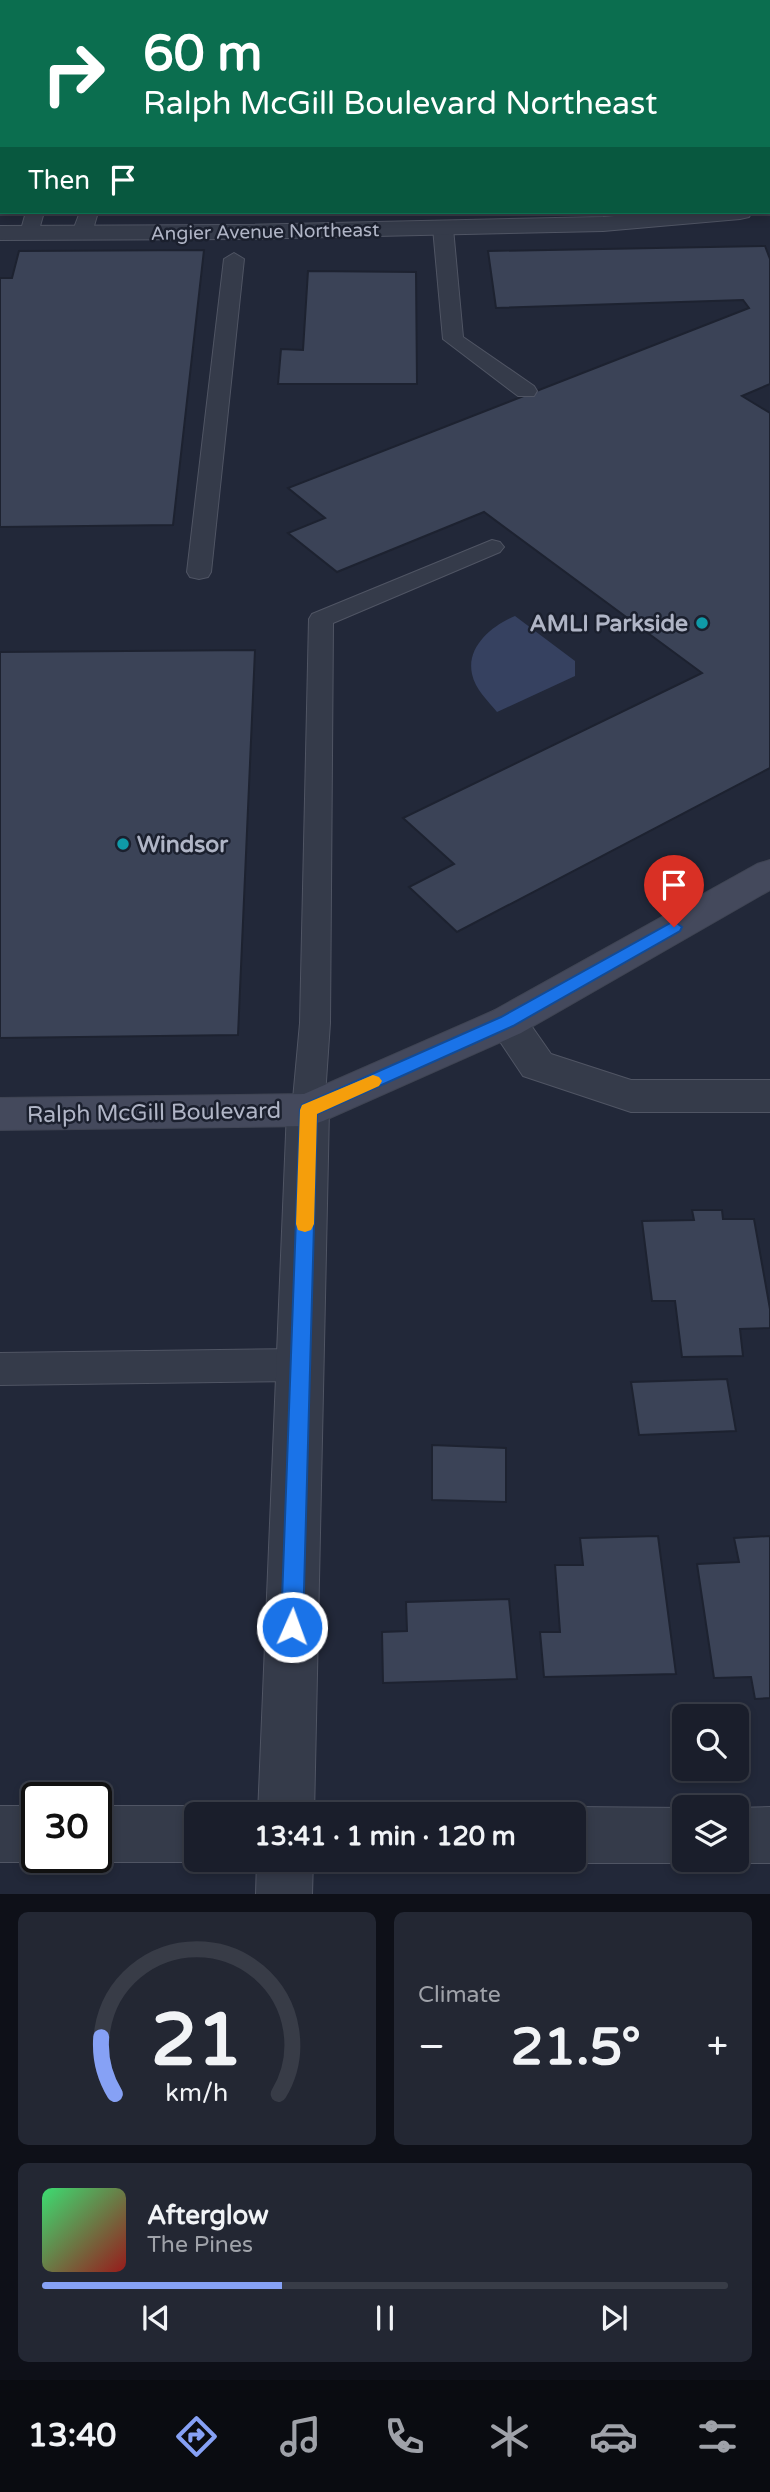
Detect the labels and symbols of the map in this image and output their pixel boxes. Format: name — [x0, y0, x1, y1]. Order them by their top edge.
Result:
street label: Angier Avenue Northeast — [151, 219, 380, 245]
place label: AMLI Parkside — [530, 610, 688, 638]
marker: AMLI Parkside — [694, 615, 710, 631]
place label: Windsor — [137, 831, 229, 859]
marker: Windsor — [115, 836, 131, 852]
pin — [644, 855, 704, 927]
street label: Ralph McGill Boulevard — [27, 1097, 281, 1129]
position arrow — [255, 1590, 329, 1664]
speed limit sign: 30 — [21, 1782, 112, 1873]

